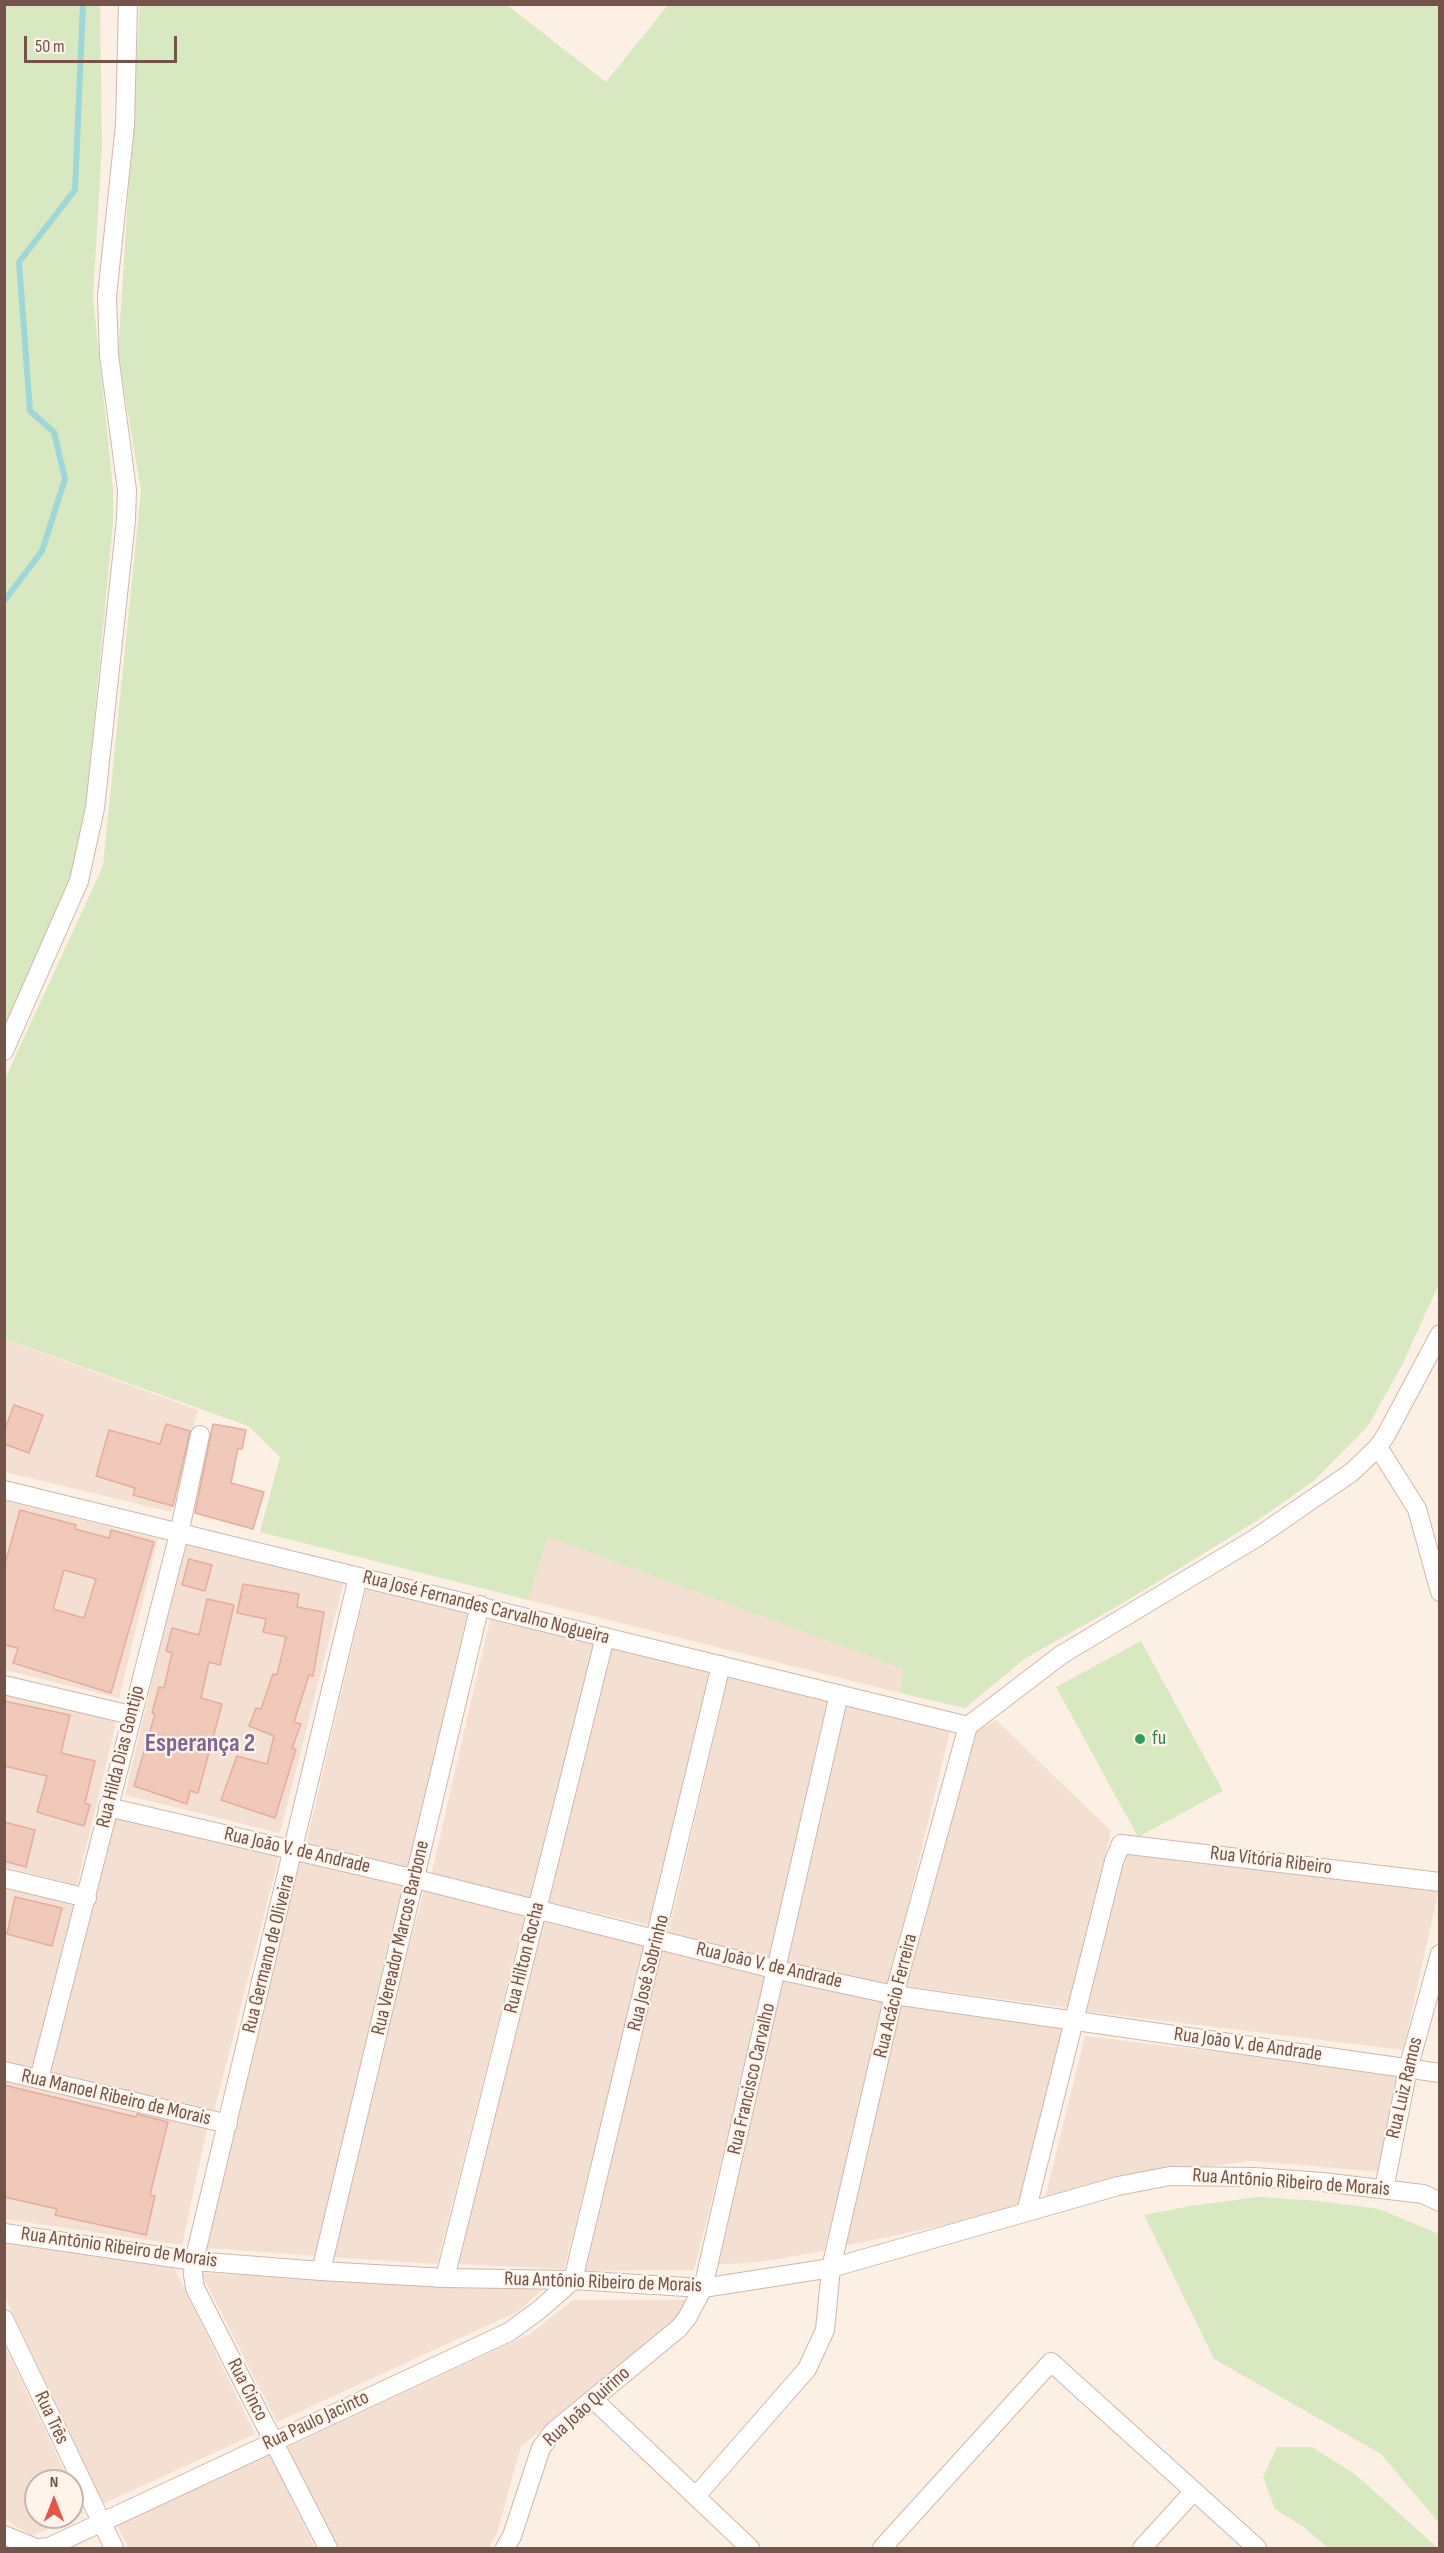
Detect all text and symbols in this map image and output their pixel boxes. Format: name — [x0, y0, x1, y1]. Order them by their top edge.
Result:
scale bar — [27, 24, 180, 62]
text: 50 m — [35, 36, 65, 57]
street label: Rua José Fernandes Carvalho Nogueira — [360, 1566, 612, 1650]
street label: Rua Hilda Dias Gontijo — [92, 1683, 150, 1831]
place label: fu — [1152, 1727, 1166, 1751]
district label: Esperança 2 — [145, 1728, 255, 1760]
marker: fu — [1133, 1732, 1147, 1746]
street label: Rua João V. de Andrade — [222, 1823, 372, 1879]
street label: Rua Vereador Marcos Barbone — [367, 1838, 435, 2038]
street label: Rua Vitória Ribeiro — [1209, 1842, 1333, 1880]
street label: Rua Germano de Oliveira — [238, 1872, 300, 2036]
street label: Rua Hilton Rocha — [500, 1900, 550, 2016]
street label: Rua José Sobrinho — [623, 1912, 675, 2034]
street label: Rua Acácio Ferreira — [869, 1931, 923, 2061]
street label: Rua João V. de Andrade — [694, 1938, 844, 1994]
street label: Rua Francisco Carvalho — [723, 2001, 781, 2157]
street label: Rua João V. de Andrade — [1172, 2023, 1324, 2067]
street label: Rua Luiz Ramos — [1382, 2035, 1428, 2141]
street label: Rua Manoel Ribeiro de Morais — [19, 2065, 213, 2131]
street label: Rua Antônio Ribeiro de Morais — [1192, 2164, 1390, 2202]
street label: Rua Antônio Ribeiro de Morais — [19, 2222, 219, 2274]
street label: Rua Antônio Ribeiro de Morais — [504, 2268, 702, 2298]
street label: Rua Cinco — [221, 2355, 273, 2425]
street label: Rua João Quirino — [539, 2362, 635, 2452]
street label: Rua Paulo Jacinto — [259, 2386, 373, 2456]
street label: Rua Três — [28, 2388, 74, 2448]
north arrow — [24, 2469, 84, 2529]
text: N — [50, 2473, 58, 2492]

